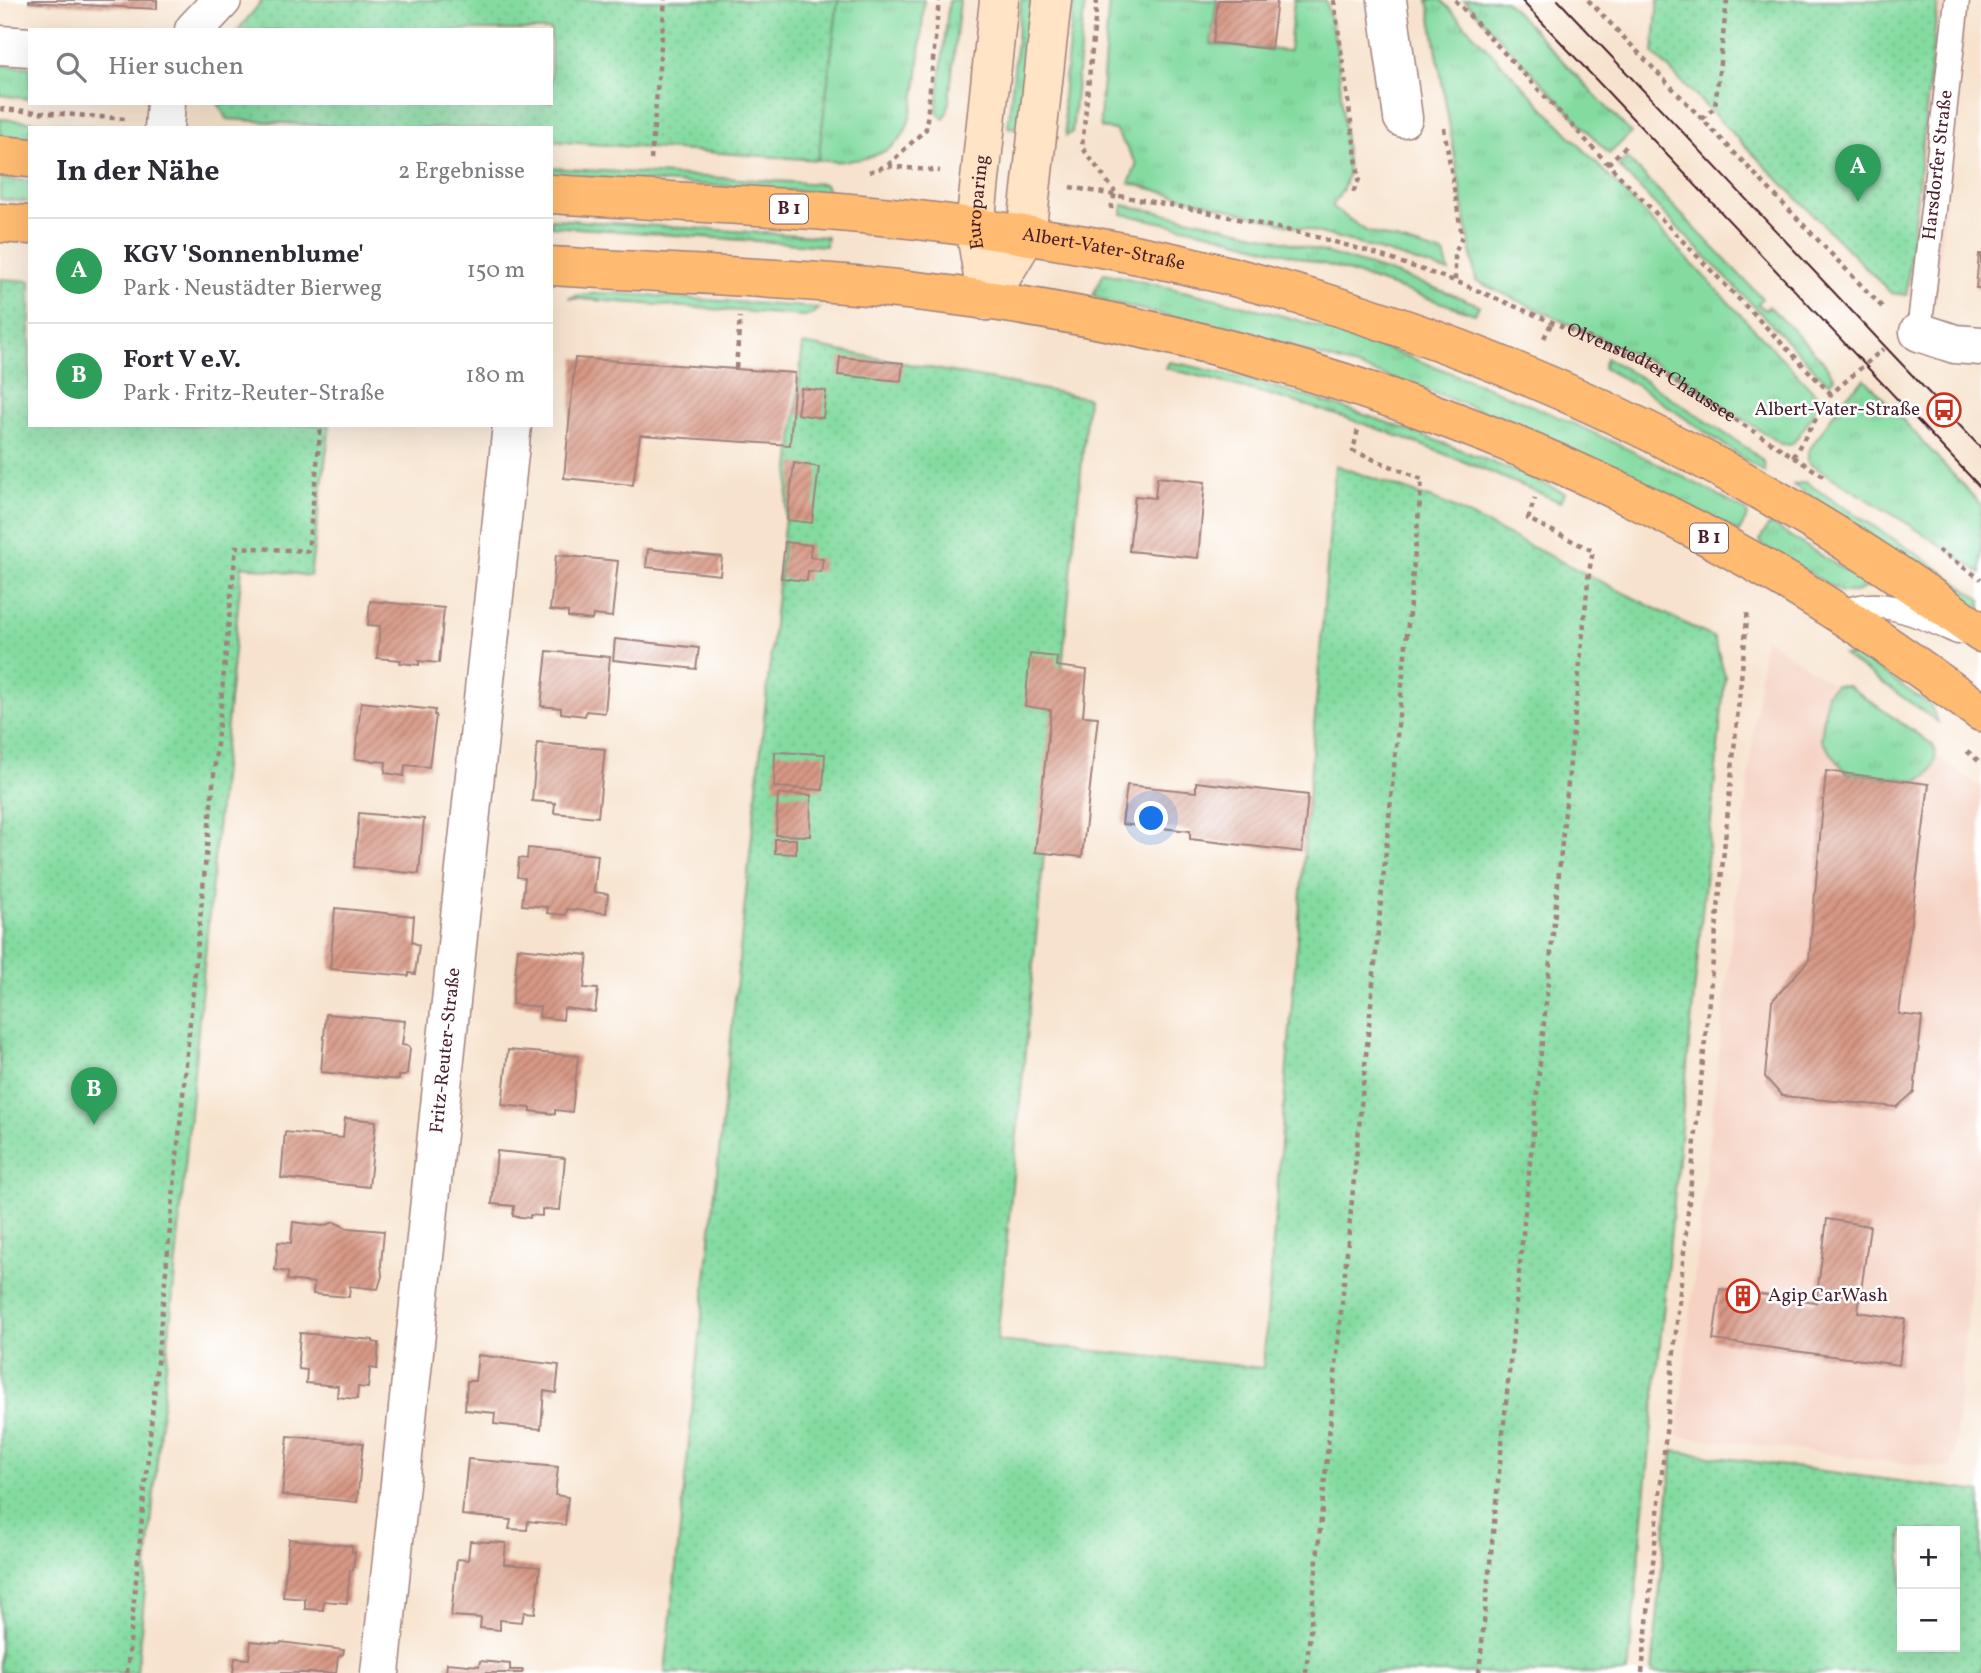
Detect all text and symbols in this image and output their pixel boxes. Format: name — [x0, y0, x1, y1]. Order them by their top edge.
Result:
search box — [28, 28, 553, 105]
icon: search — [52, 48, 90, 86]
text: Hier suchen — [108, 49, 244, 85]
street label: Harsdorfer Straße — [1917, 89, 1960, 242]
pin: A — [1835, 144, 1881, 202]
text: In der Nähe — [56, 151, 220, 193]
street label: Europaring — [962, 153, 996, 251]
text: 2 Ergebnisse — [398, 156, 525, 188]
road number: B 1 — [770, 194, 808, 224]
street label: Albert-Vater-Straße — [1020, 222, 1188, 278]
text: KGV 'Sonnenblume' — [123, 237, 364, 273]
text: A — [71, 255, 87, 287]
text: 150 m — [467, 255, 525, 287]
text: Park · Neustädter Bierweg — [123, 273, 382, 305]
street label: Olvenstedter Chaussee — [1562, 317, 1741, 429]
text: Fort V e.V. — [123, 342, 241, 378]
text: B — [71, 360, 87, 392]
text: 180 m — [466, 360, 525, 392]
text: Park · Fritz-Reuter-Straße — [123, 378, 385, 410]
bus stop icon: Albert-Vater-Straße — [1925, 391, 1963, 429]
place label: Albert-Vater-Straße — [1755, 397, 1920, 423]
road number: B 1 — [1690, 524, 1728, 552]
your location — [1134, 801, 1168, 835]
street label: Fritz-Reuter-Straße — [424, 966, 468, 1134]
pin: B — [71, 1067, 117, 1125]
building icon: Agip CarWash — [1724, 1277, 1762, 1315]
place label: Agip CarWash — [1768, 1283, 1888, 1309]
map controls — [1897, 1526, 1960, 1652]
button: + — [1897, 1526, 1960, 1589]
button: − — [1897, 1589, 1960, 1652]

